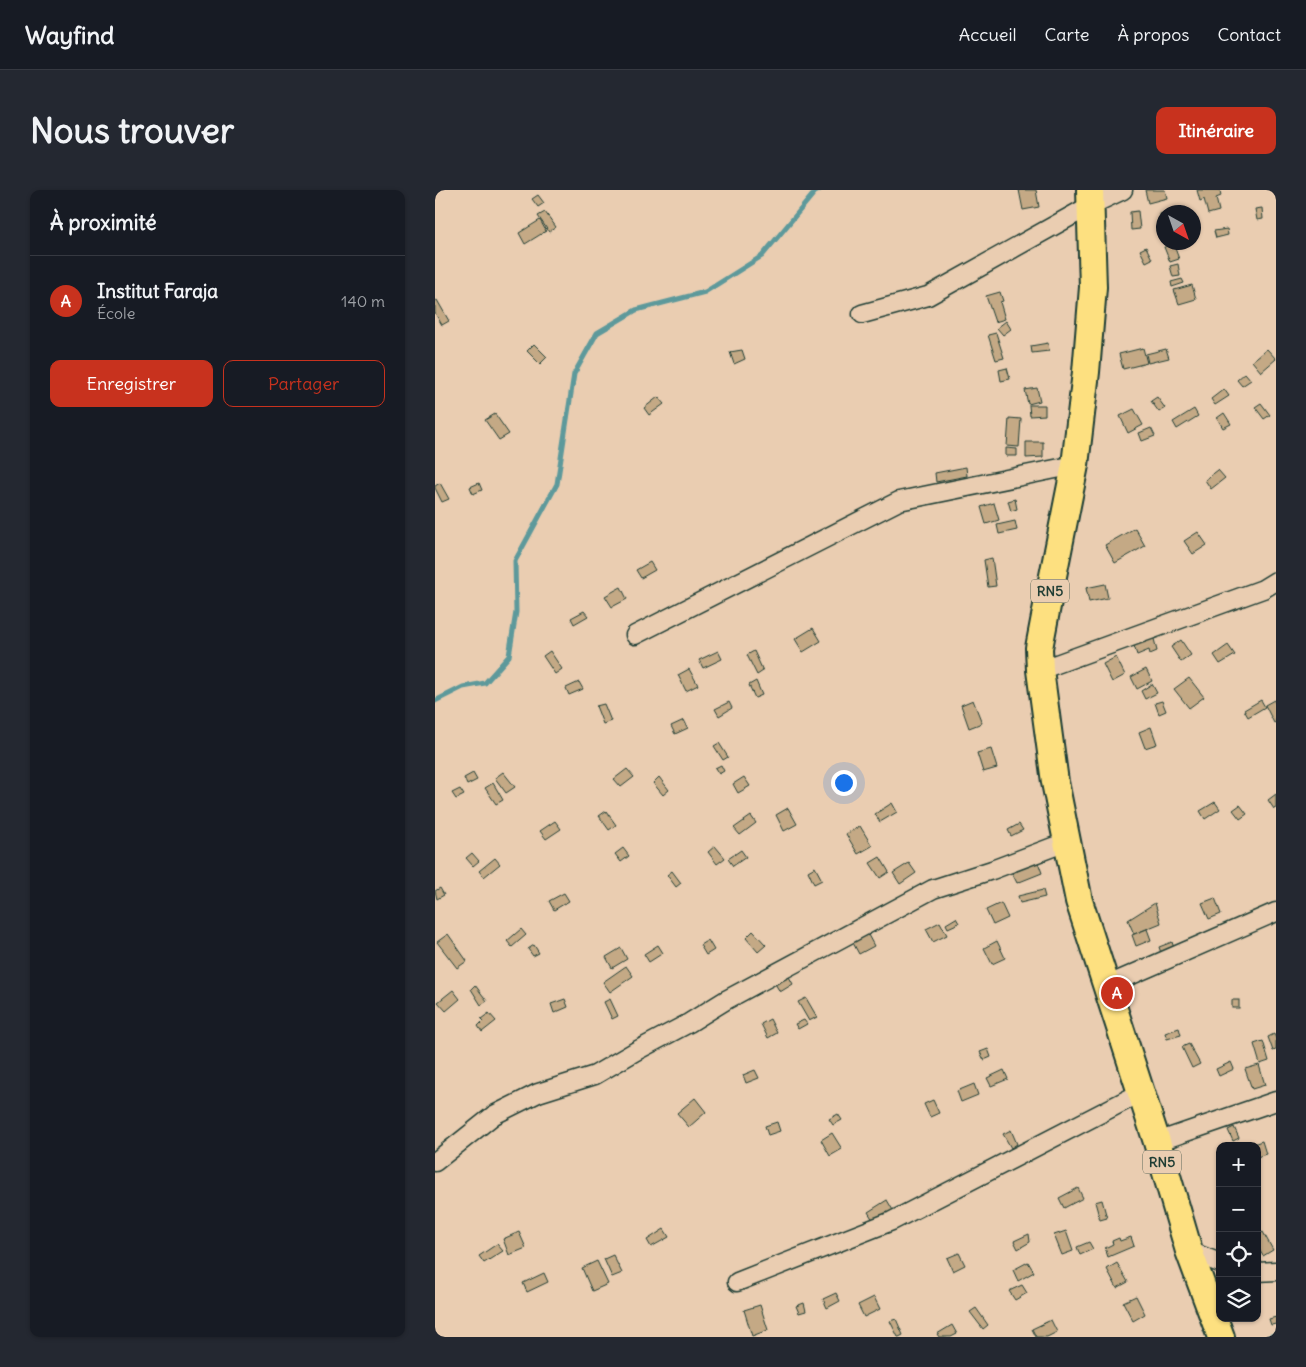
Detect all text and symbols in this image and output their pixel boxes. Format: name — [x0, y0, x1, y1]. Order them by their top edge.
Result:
text: Wayfind — [25, 20, 114, 50]
text: Accueil — [959, 23, 1017, 46]
text: Carte — [1045, 23, 1090, 46]
text: À propos — [1118, 23, 1189, 46]
text: Contact — [1217, 23, 1281, 46]
button: Itinéraire — [1156, 107, 1276, 154]
text: Nous trouver — [30, 108, 234, 152]
north arrow — [1156, 205, 1201, 250]
text: À proximité — [50, 209, 157, 236]
text: Institut Faraja — [97, 279, 218, 303]
text: A — [61, 291, 71, 311]
text: 140 m — [341, 291, 385, 311]
text: École — [97, 303, 135, 323]
button: Enregistrer — [50, 360, 213, 407]
button: Partager — [223, 360, 385, 407]
road number: RN5 — [1031, 580, 1069, 602]
your location — [831, 770, 857, 796]
pin: A — [1101, 974, 1133, 1012]
map controls — [1216, 1142, 1261, 1322]
button: + — [1216, 1142, 1261, 1187]
road number: RN5 — [1143, 1150, 1181, 1174]
button: − — [1216, 1187, 1261, 1232]
button: locate — [1216, 1232, 1261, 1277]
button: layers — [1216, 1277, 1261, 1322]

